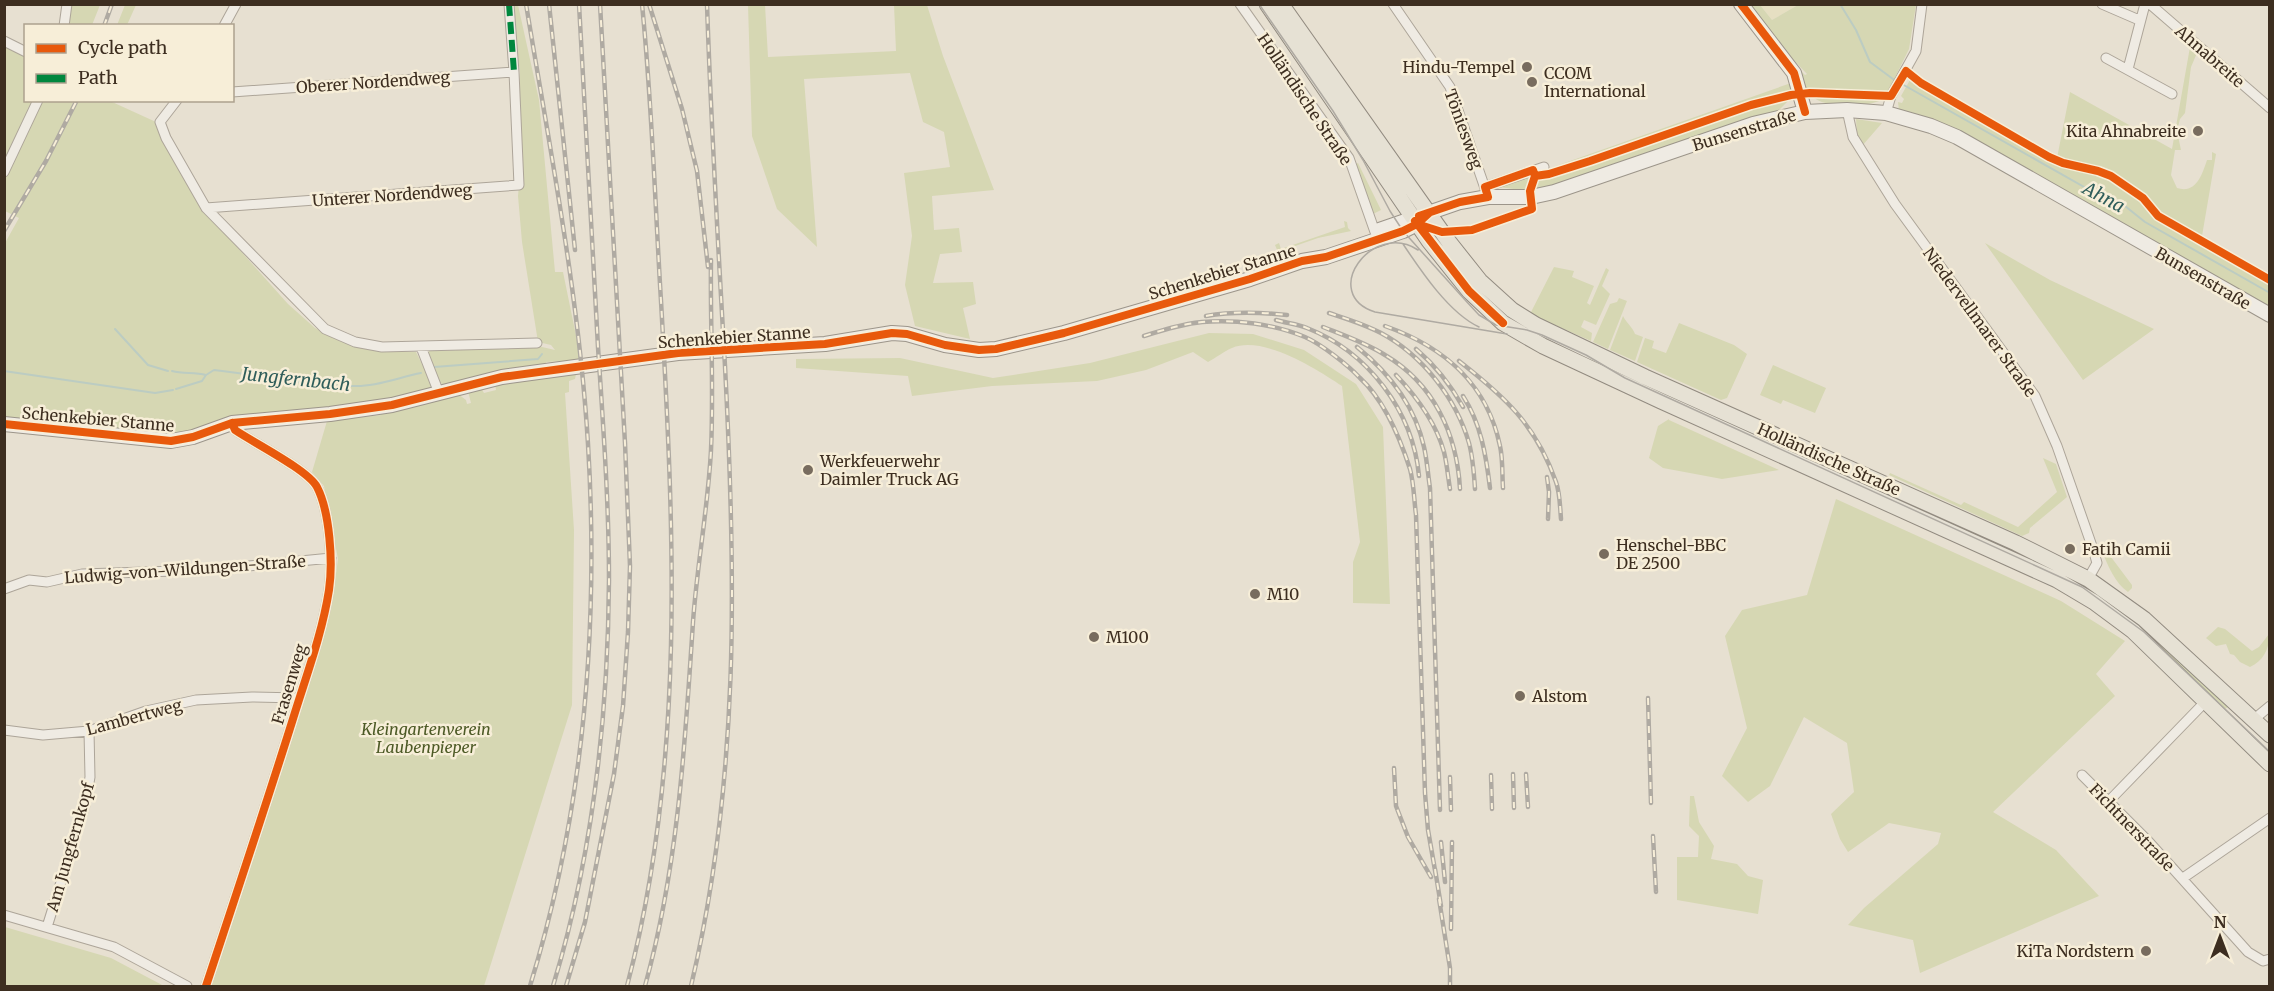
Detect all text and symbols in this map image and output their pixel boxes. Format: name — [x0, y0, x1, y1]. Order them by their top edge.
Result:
street label: Ahnabreite — [2171, 20, 2249, 91]
legend — [24, 24, 234, 102]
street label: Holländische Straße — [1254, 29, 1356, 169]
text: Cycle path — [78, 36, 168, 59]
place label: Hindu-Tempel — [1403, 57, 1515, 77]
marker: Hindu-Tempel — [1520, 60, 1534, 74]
place label: CCOM International — [1544, 63, 1646, 101]
text: Path — [78, 66, 118, 89]
street label: Oberer Nordendweg — [295, 67, 451, 97]
marker: CCOM International — [1525, 75, 1539, 89]
street label: Töniesweg — [1440, 86, 1488, 172]
street label: Bunsenstraße — [1690, 105, 1798, 155]
place label: Kita Ahnabreite — [2066, 121, 2186, 141]
marker: Kita Ahnabreite — [2191, 124, 2205, 138]
water label: Ahna — [2077, 176, 2129, 217]
street label: Unterer Nordendweg — [311, 179, 473, 211]
street label: Schenkebier Stanne — [1146, 240, 1298, 304]
street label: Niedervellmarer Straße — [1919, 243, 2041, 401]
street label: Bunsenstraße — [2152, 243, 2254, 313]
street label: Schenkebier Stanne — [657, 322, 811, 352]
water label: Jungfernbach — [238, 362, 352, 396]
street label: Schenkebier Stanne — [21, 402, 175, 436]
street label: Holländische Straße — [1754, 418, 1904, 500]
place label: Werkfeuerwehr Daimler Truck AG — [819, 451, 959, 489]
marker: Werkfeuerwehr Daimler Truck AG — [801, 463, 815, 477]
place label: Henschel-BBC DE 2500 — [1616, 535, 1726, 573]
place label: Fatih Camii — [2082, 539, 2171, 559]
marker: Fatih Camii — [2063, 542, 2077, 556]
marker: Henschel-BBC DE 2500 — [1597, 547, 1611, 561]
street label: Ludwig-von-Wildungen-Straße — [64, 551, 306, 587]
place label: M10 — [1267, 584, 1299, 604]
marker: M10 — [1248, 587, 1262, 601]
place label: M100 — [1106, 627, 1149, 647]
marker: M100 — [1087, 630, 1101, 644]
street label: Frasenweg — [267, 641, 311, 727]
place label: Alstom — [1531, 686, 1588, 706]
marker: Alstom — [1513, 689, 1527, 703]
street label: Lambertweg — [84, 695, 184, 739]
park label: Kleingartenverein Laubenpieper — [360, 719, 491, 757]
street label: Am Jungfernkopf — [42, 779, 98, 915]
street label: Fichtnerstraße — [2085, 779, 2179, 875]
north arrow — [2190, 907, 2250, 967]
text: N — [2214, 912, 2227, 932]
place label: KiTa Nordstern — [2017, 941, 2134, 961]
marker: KiTa Nordstern — [2139, 944, 2153, 958]

